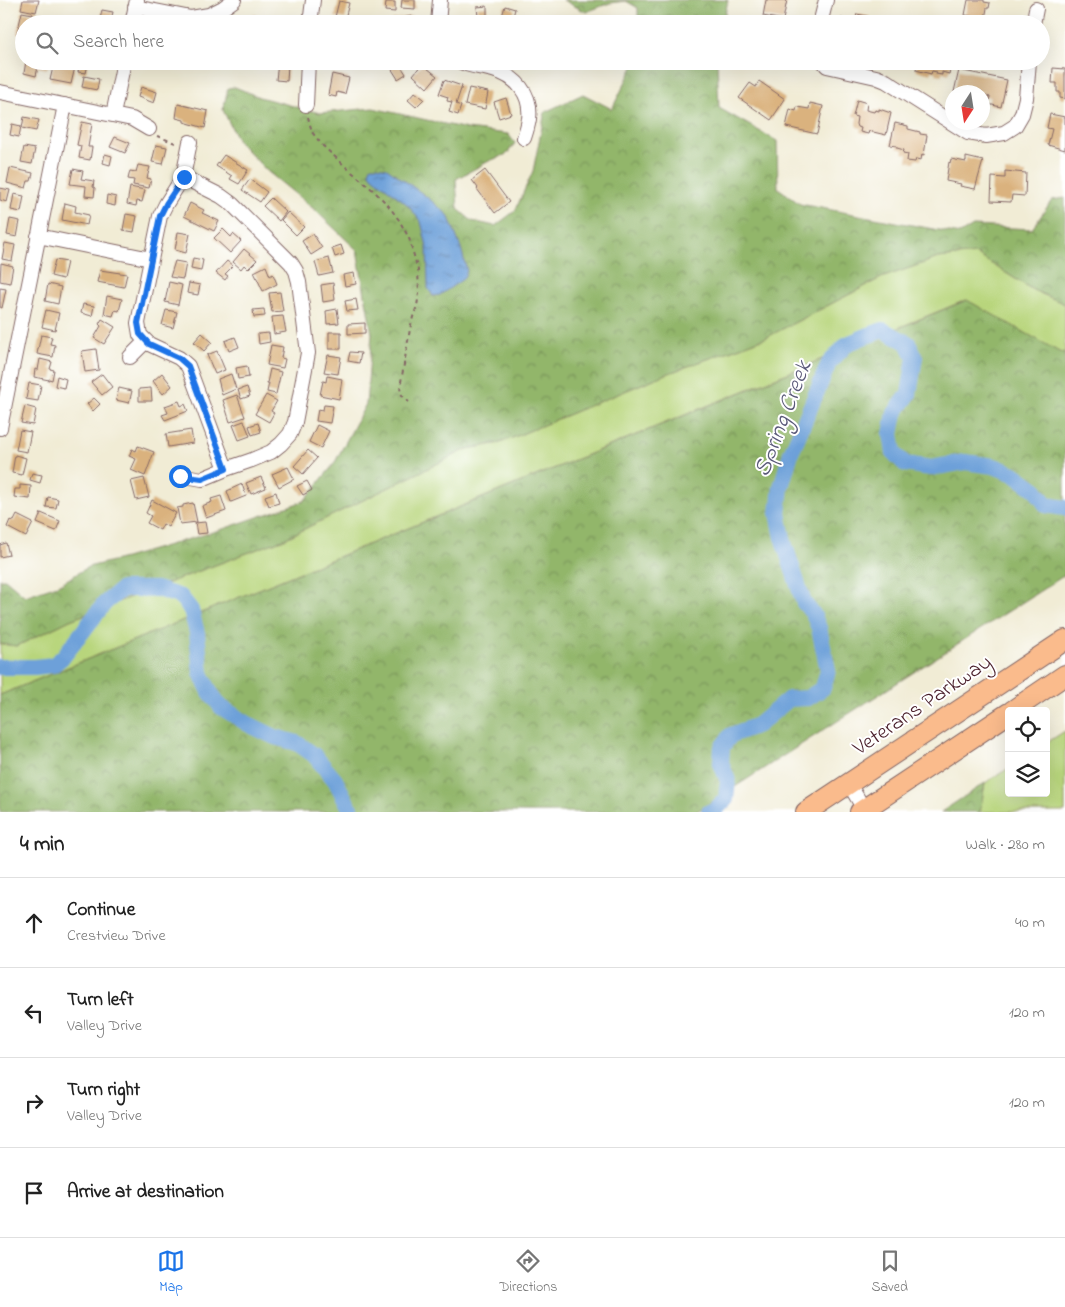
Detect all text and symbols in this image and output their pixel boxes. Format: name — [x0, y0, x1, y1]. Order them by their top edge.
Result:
search box — [15, 15, 1050, 70]
icon: search — [33, 29, 61, 57]
text: Search here — [73, 29, 164, 56]
north arrow — [945, 85, 990, 130]
route end — [173, 166, 196, 189]
water label: Spring Creek — [746, 355, 823, 482]
route start — [169, 465, 192, 488]
street label: Veterans Parkway — [846, 647, 1000, 766]
map controls — [1005, 707, 1050, 797]
button: locate — [1005, 707, 1050, 752]
button: layers — [1005, 752, 1050, 797]
text: 4 min — [20, 830, 64, 860]
text: Walk · 280 m — [966, 833, 1045, 857]
text: Continue — [67, 897, 135, 924]
icon: ahead — [20, 909, 48, 937]
text: 40 m — [1015, 911, 1045, 935]
text: Crestview Drive — [67, 924, 166, 948]
text: Turn left — [67, 987, 134, 1014]
icon: left — [20, 999, 48, 1027]
text: 120 m — [1009, 1001, 1045, 1025]
text: Valley Drive — [67, 1014, 142, 1038]
text: Turn right — [67, 1077, 140, 1104]
icon: right — [20, 1089, 48, 1117]
text: 120 m — [1009, 1091, 1045, 1115]
text: Valley Drive — [67, 1104, 142, 1128]
icon: arrive — [20, 1179, 48, 1207]
text: Arrive at destination — [67, 1179, 224, 1206]
tab: Map — [157, 1247, 185, 1298]
tab: Directions — [499, 1247, 557, 1298]
tab: Saved — [871, 1247, 908, 1298]

